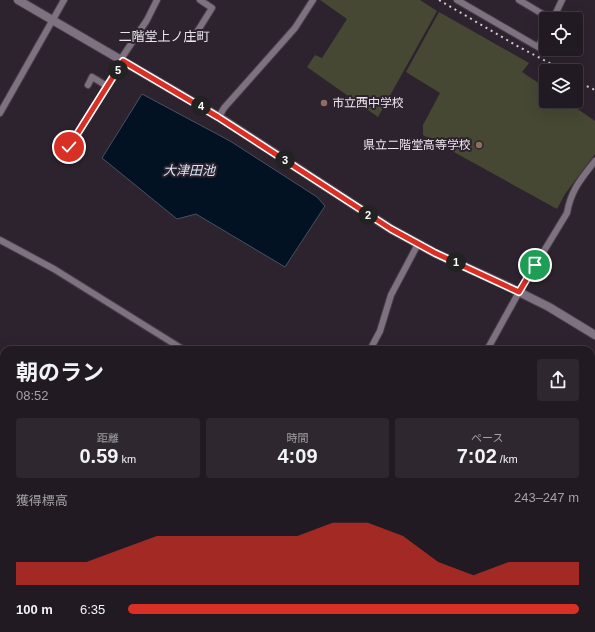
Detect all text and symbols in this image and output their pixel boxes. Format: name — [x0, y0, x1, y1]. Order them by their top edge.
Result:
map controls — [539, 12, 583, 108]
button: locate — [539, 12, 583, 56]
district label: 二階堂上ノ庄町 — [118, 29, 210, 44]
pin: 5 — [108, 60, 128, 80]
text: 5 — [115, 64, 121, 76]
button: layers — [539, 64, 583, 108]
pin: 4 — [191, 96, 211, 116]
place label: 市立西中学校 — [332, 96, 404, 110]
marker: 市立西中学校 — [319, 98, 329, 108]
text: 4 — [198, 100, 204, 112]
pin — [52, 130, 86, 164]
icon: check — [58, 136, 80, 158]
place label: 県立二階堂高等学校 — [363, 138, 471, 152]
marker: 県立二階堂高等学校 — [474, 140, 484, 150]
pin: 3 — [275, 150, 295, 170]
text: 3 — [282, 154, 288, 166]
water label: 大津田池 — [163, 163, 217, 178]
pin: 2 — [358, 205, 378, 225]
text: 2 — [365, 209, 371, 221]
pin — [518, 248, 552, 282]
pin: 1 — [446, 252, 466, 272]
icon: arrive — [524, 254, 546, 276]
text: 1 — [453, 256, 459, 268]
button: share — [537, 359, 579, 401]
text: 朝のラン — [16, 360, 104, 385]
text: 08:52 — [16, 388, 49, 403]
text: 距離 — [97, 432, 119, 444]
text: 時間 — [286, 432, 308, 444]
text: ペース — [471, 432, 503, 444]
text: 0.59 — [79, 445, 118, 467]
text: 4:09 — [277, 445, 318, 467]
text: 7:02 — [457, 445, 497, 467]
text: km — [118, 453, 136, 465]
text: /km — [497, 453, 518, 465]
text: 243–247 m — [514, 490, 579, 505]
text: 獲得標高 — [16, 493, 68, 508]
text: 100 m — [16, 602, 53, 617]
text: 6:35 — [80, 602, 105, 617]

